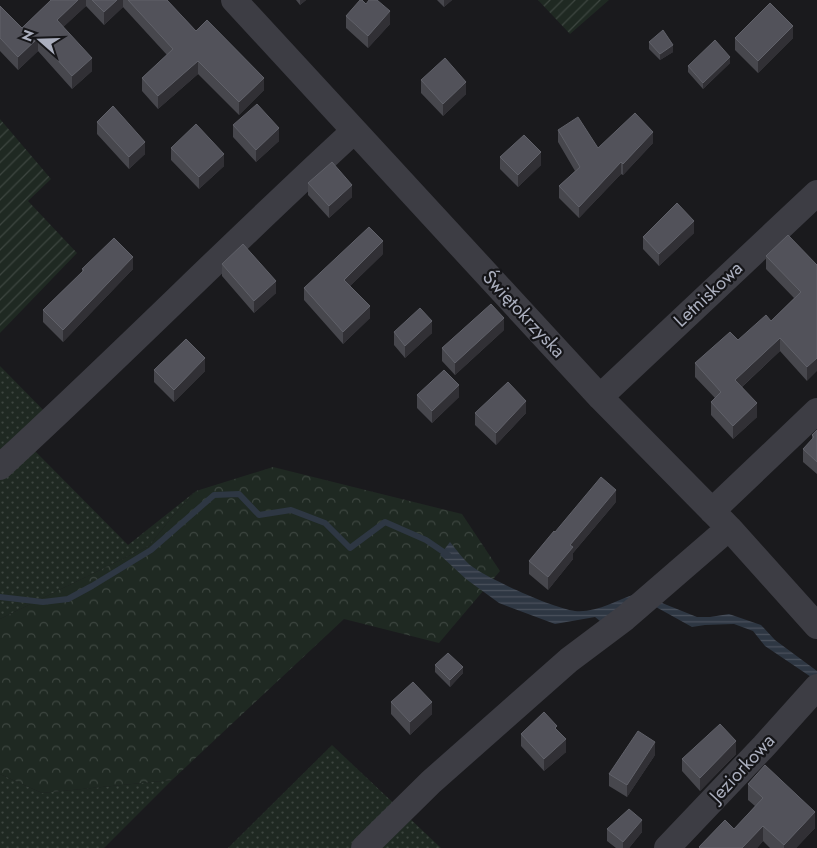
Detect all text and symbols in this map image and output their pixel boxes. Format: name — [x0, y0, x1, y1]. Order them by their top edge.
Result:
north arrow — [15, 15, 65, 65]
text: N — [16, 27, 39, 44]
street label: Letniskowa — [667, 255, 749, 333]
street label: Świętokrzyska — [476, 264, 572, 364]
street label: Jeziorkowa — [701, 728, 781, 810]

